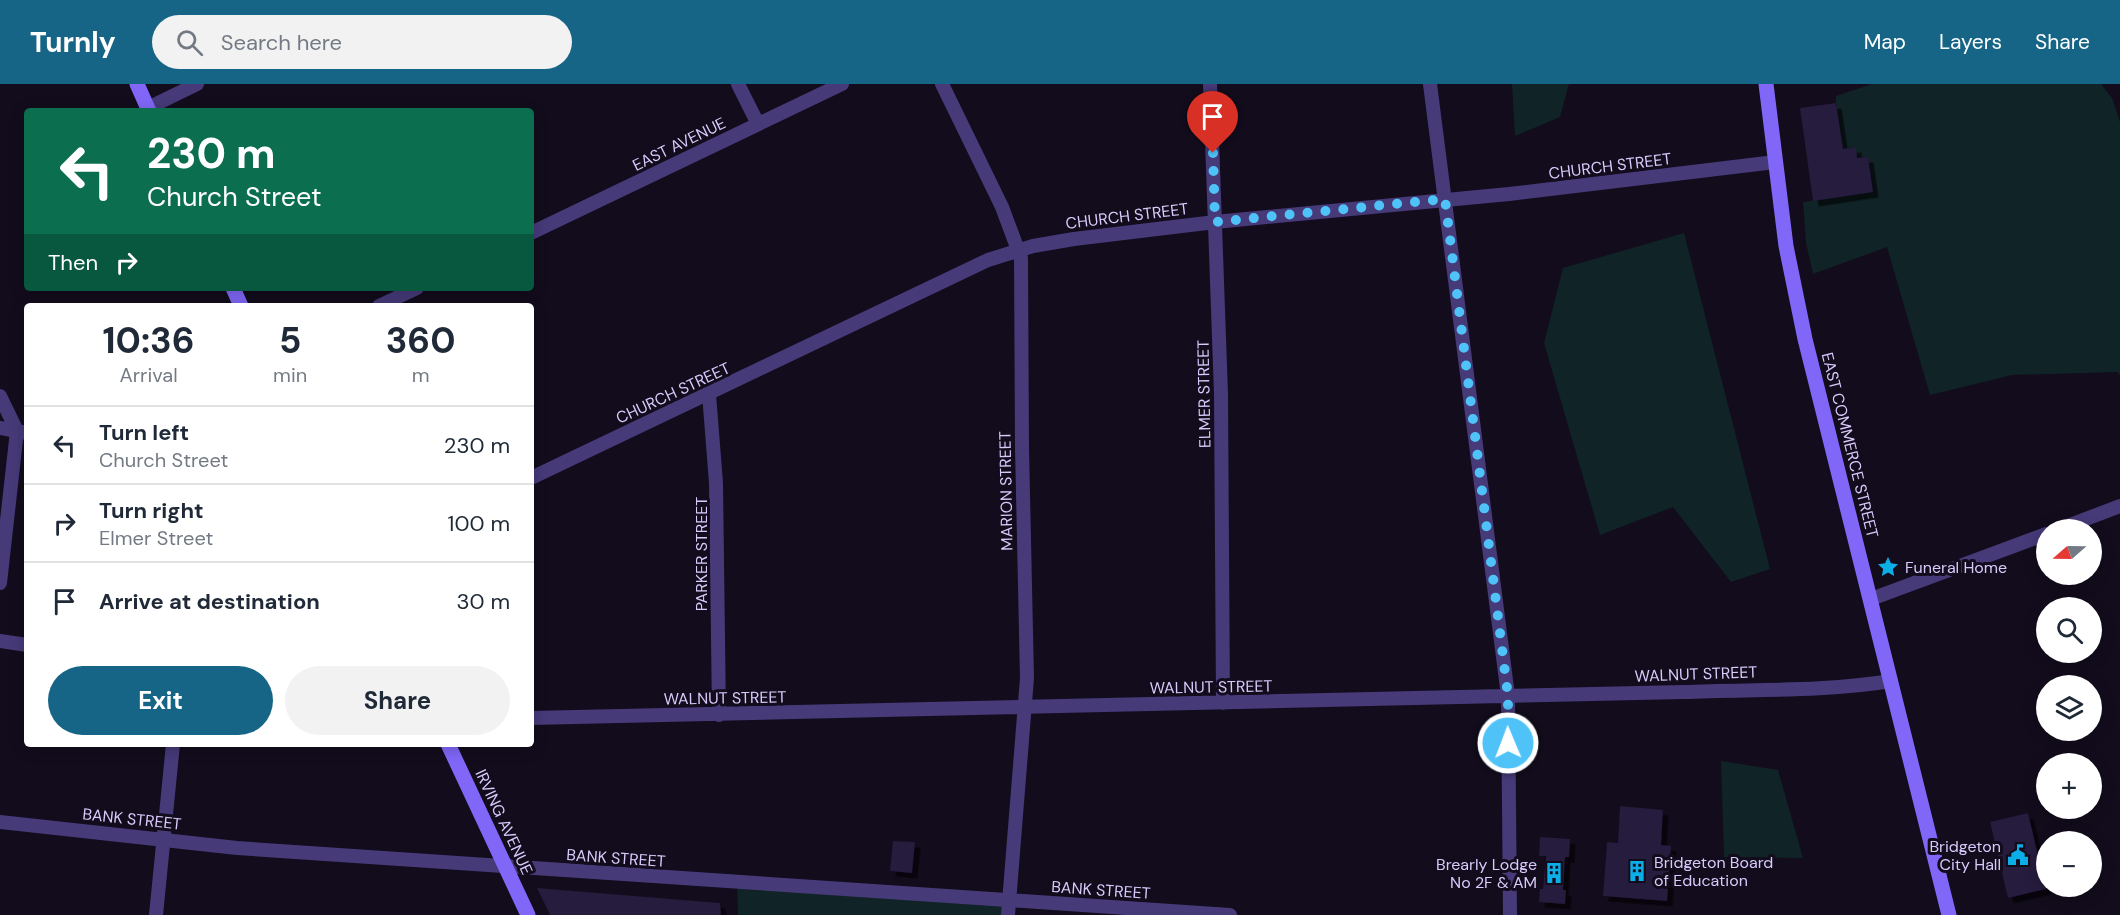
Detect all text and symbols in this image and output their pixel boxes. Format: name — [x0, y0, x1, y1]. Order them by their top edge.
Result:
search box — [152, 15, 572, 69]
text: Turnly — [30, 24, 116, 61]
icon: search — [173, 26, 206, 59]
text: Search here — [221, 28, 342, 57]
text: Map — [1864, 28, 1906, 56]
text: Layers — [1939, 28, 2002, 56]
text: Share — [2035, 28, 2090, 56]
pin — [1187, 91, 1238, 153]
icon: arrive — [1196, 100, 1229, 133]
street label: EAST AVENUE — [629, 112, 729, 176]
text: 230 m — [147, 126, 276, 181]
icon: left — [48, 132, 126, 210]
street label: CHURCH STREET — [1547, 148, 1673, 184]
text: Church Street — [147, 179, 322, 214]
street label: CHURCH STREET — [1064, 198, 1190, 234]
icon: right — [110, 246, 143, 279]
text: Then — [48, 248, 98, 277]
text: 10:36 — [102, 317, 195, 364]
text: 5 — [279, 317, 301, 364]
text: 360 — [386, 317, 456, 364]
street label: ELMER STREET — [1193, 340, 1215, 448]
street label: EAST COMMERCE STREET — [1817, 350, 1883, 540]
street label: CHURCH STREET — [613, 357, 733, 429]
text: Arrival — [119, 362, 178, 388]
text: min — [273, 362, 307, 388]
text: m — [412, 362, 430, 388]
text: Turn left — [99, 418, 189, 447]
icon: left — [48, 429, 81, 462]
text: 230 m — [444, 431, 510, 460]
street label: MARION STREET — [994, 431, 1018, 551]
text: Church Street — [99, 447, 228, 473]
text: Turn right — [99, 496, 204, 525]
street label: PARKER STREET — [691, 497, 712, 611]
icon: right — [48, 507, 81, 540]
text: 100 m — [448, 509, 510, 538]
north arrow — [2036, 519, 2102, 585]
map controls — [2036, 519, 2102, 897]
text: Elmer Street — [99, 525, 213, 551]
place icon: Funeral Home — [1876, 555, 1900, 579]
place label: Funeral Home — [1905, 557, 2007, 578]
icon: arrive — [48, 585, 81, 618]
text: Arrive at destination — [99, 587, 320, 616]
text: 30 m — [456, 587, 510, 616]
button: search — [2036, 597, 2102, 663]
street label: WALNUT STREET — [1634, 661, 1758, 687]
button: Exit — [48, 666, 273, 735]
button: Share — [285, 666, 510, 735]
street label: WALNUT STREET — [1149, 675, 1273, 699]
button: layers — [2036, 675, 2102, 741]
street label: WALNUT STREET — [663, 686, 787, 710]
position arrow — [1476, 711, 1540, 775]
button: + — [2036, 753, 2102, 819]
street label: IRVING AVENUE — [470, 766, 538, 878]
street label: BANK STREET — [82, 803, 182, 835]
button: − — [2036, 831, 2102, 897]
place label: Bridgeton City Hall — [1929, 836, 2001, 875]
public building icon: Bridgeton City Hall — [2006, 843, 2030, 867]
street label: BANK STREET — [566, 844, 666, 872]
place label: Bridgeton Board of Education — [1654, 852, 1773, 891]
place label: Brearly Lodge No 2F & AM — [1436, 854, 1537, 893]
building icon: Bridgeton Board of Education — [1625, 859, 1649, 883]
building icon: Brearly Lodge No 2F & AM — [1542, 861, 1566, 885]
street label: BANK STREET — [1051, 876, 1151, 904]

